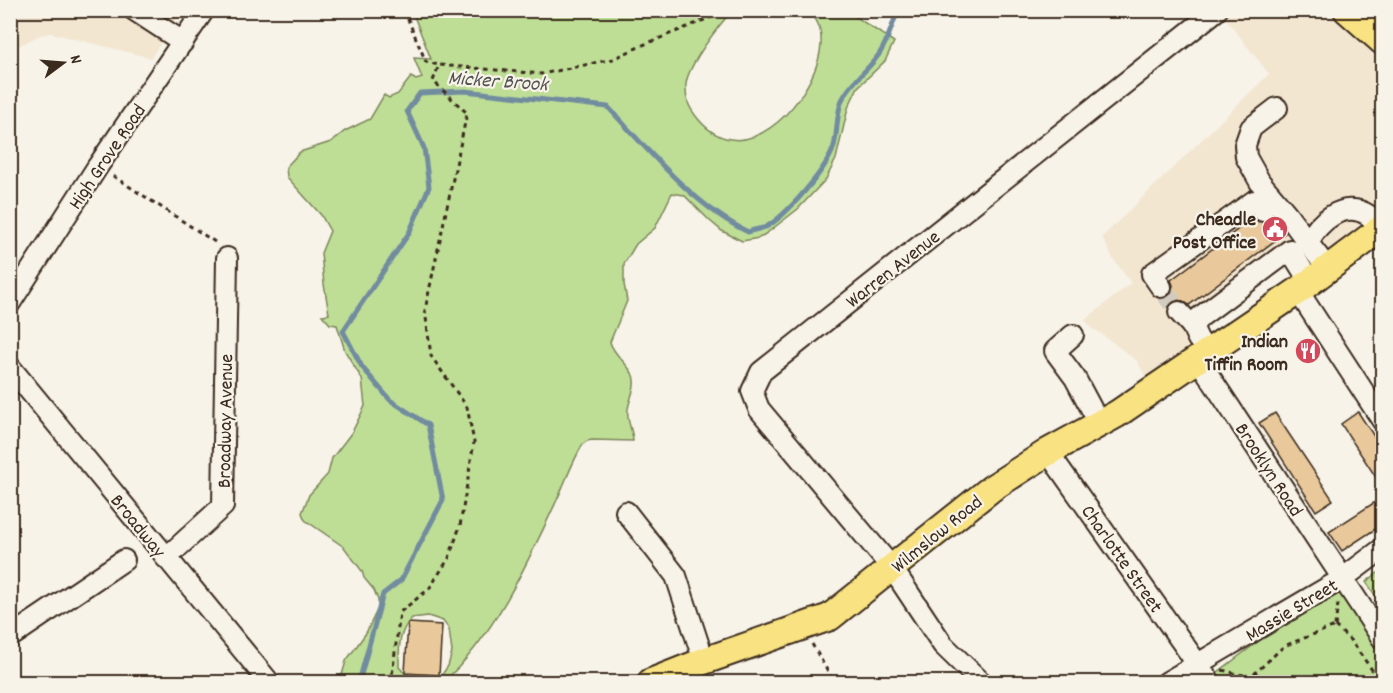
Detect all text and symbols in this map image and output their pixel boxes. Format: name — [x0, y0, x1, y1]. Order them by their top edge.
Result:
north arrow — [33, 33, 93, 93]
text: N — [63, 53, 87, 67]
water label: Micker Brook — [447, 65, 551, 102]
street label: High Grove Road — [63, 99, 154, 216]
place label: Cheadle Post Office — [1173, 207, 1256, 258]
public building icon: Cheadle Post Office — [1260, 214, 1290, 244]
street label: Warren Avenue — [841, 224, 947, 316]
place label: Indian Tiffin Room — [1205, 329, 1288, 380]
restaurant icon: Indian Tiffin Room — [1293, 336, 1323, 366]
street label: Broadway Avenue — [212, 354, 242, 488]
street label: Brooklyn Road — [1227, 418, 1308, 523]
street label: Broadway — [102, 489, 172, 566]
street label: Wilmslow Road — [886, 490, 990, 581]
street label: Charlotte Street — [1073, 500, 1168, 619]
street label: Massie Street — [1241, 573, 1344, 650]

